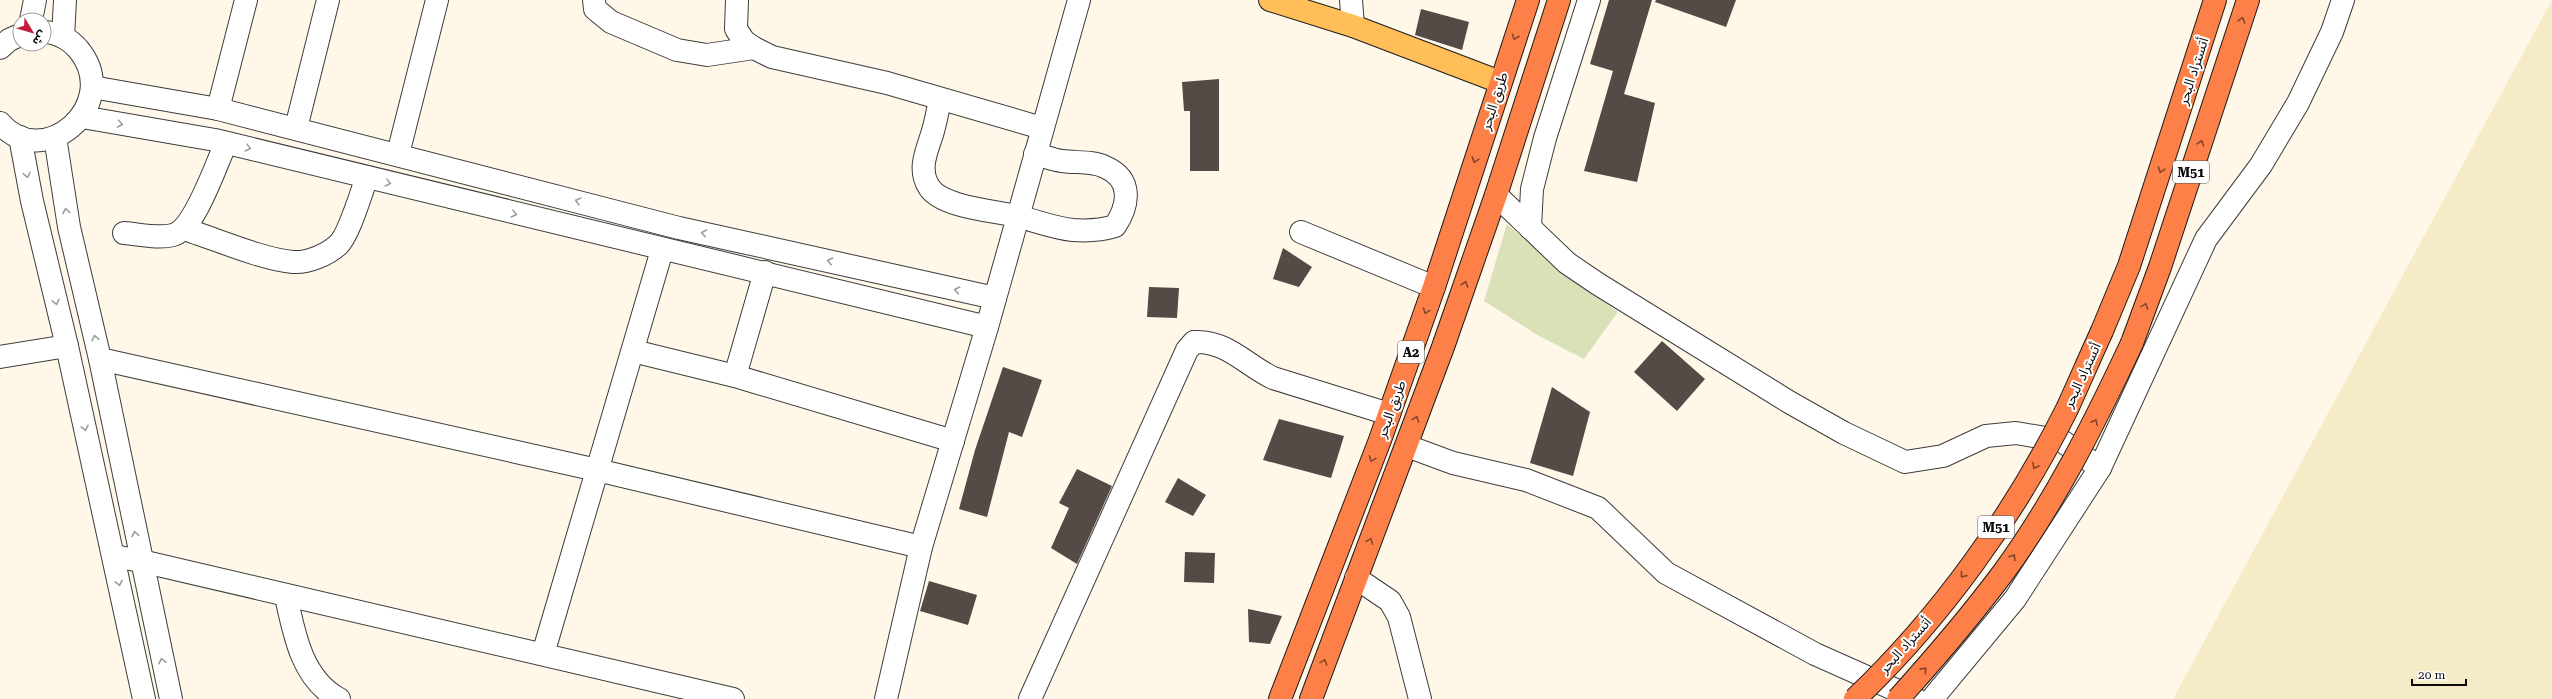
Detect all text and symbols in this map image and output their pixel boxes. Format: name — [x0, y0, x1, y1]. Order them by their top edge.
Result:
north arrow — [12, 12, 52, 52]
one-way arrow — [2237, 17, 2245, 24]
text: ش — [30, 28, 49, 48]
one-way arrow — [1512, 33, 1520, 40]
street label: أتستراد البحر — [2174, 35, 2212, 108]
street label: طريق البحر — [1477, 70, 1513, 134]
one-way arrow — [117, 119, 123, 128]
one-way arrow — [2196, 140, 2204, 147]
one-way arrow — [245, 144, 251, 152]
one-way arrow — [1471, 157, 1479, 164]
road number: M51 — [2173, 161, 2209, 183]
one-way arrow — [2157, 167, 2165, 174]
one-way arrow — [22, 172, 31, 178]
one-way arrow — [385, 178, 391, 186]
one-way arrow — [574, 197, 581, 206]
one-way arrow — [62, 208, 71, 214]
one-way arrow — [511, 209, 517, 217]
one-way arrow — [700, 229, 707, 238]
one-way arrow — [827, 258, 834, 266]
one-way arrow — [1460, 280, 1469, 287]
one-way arrow — [954, 286, 960, 294]
one-way arrow — [52, 298, 60, 305]
one-way arrow — [2141, 303, 2149, 310]
one-way arrow — [1422, 307, 1430, 314]
one-way arrow — [91, 335, 100, 342]
street label: أتستراد البحر — [2059, 339, 2105, 411]
road number: A2 — [1398, 341, 1424, 363]
street label: طريق البحر — [1373, 378, 1411, 441]
one-way arrow — [1412, 416, 1420, 423]
one-way arrow — [2090, 418, 2097, 426]
one-way arrow — [81, 425, 89, 432]
one-way arrow — [1369, 456, 1377, 463]
one-way arrow — [2032, 462, 2039, 470]
road number: M51 — [1978, 516, 2014, 538]
one-way arrow — [132, 531, 140, 537]
one-way arrow — [1366, 537, 1374, 544]
one-way arrow — [2008, 554, 2016, 561]
one-way arrow — [1960, 570, 1967, 577]
one-way arrow — [115, 580, 123, 586]
street label: أتستراد البحر — [1875, 613, 1935, 678]
one-way arrow — [159, 658, 167, 664]
one-way arrow — [1320, 659, 1328, 666]
scale bar — [2412, 661, 2466, 687]
one-way arrow — [1919, 667, 1927, 675]
text: 20 m — [2418, 668, 2445, 682]

